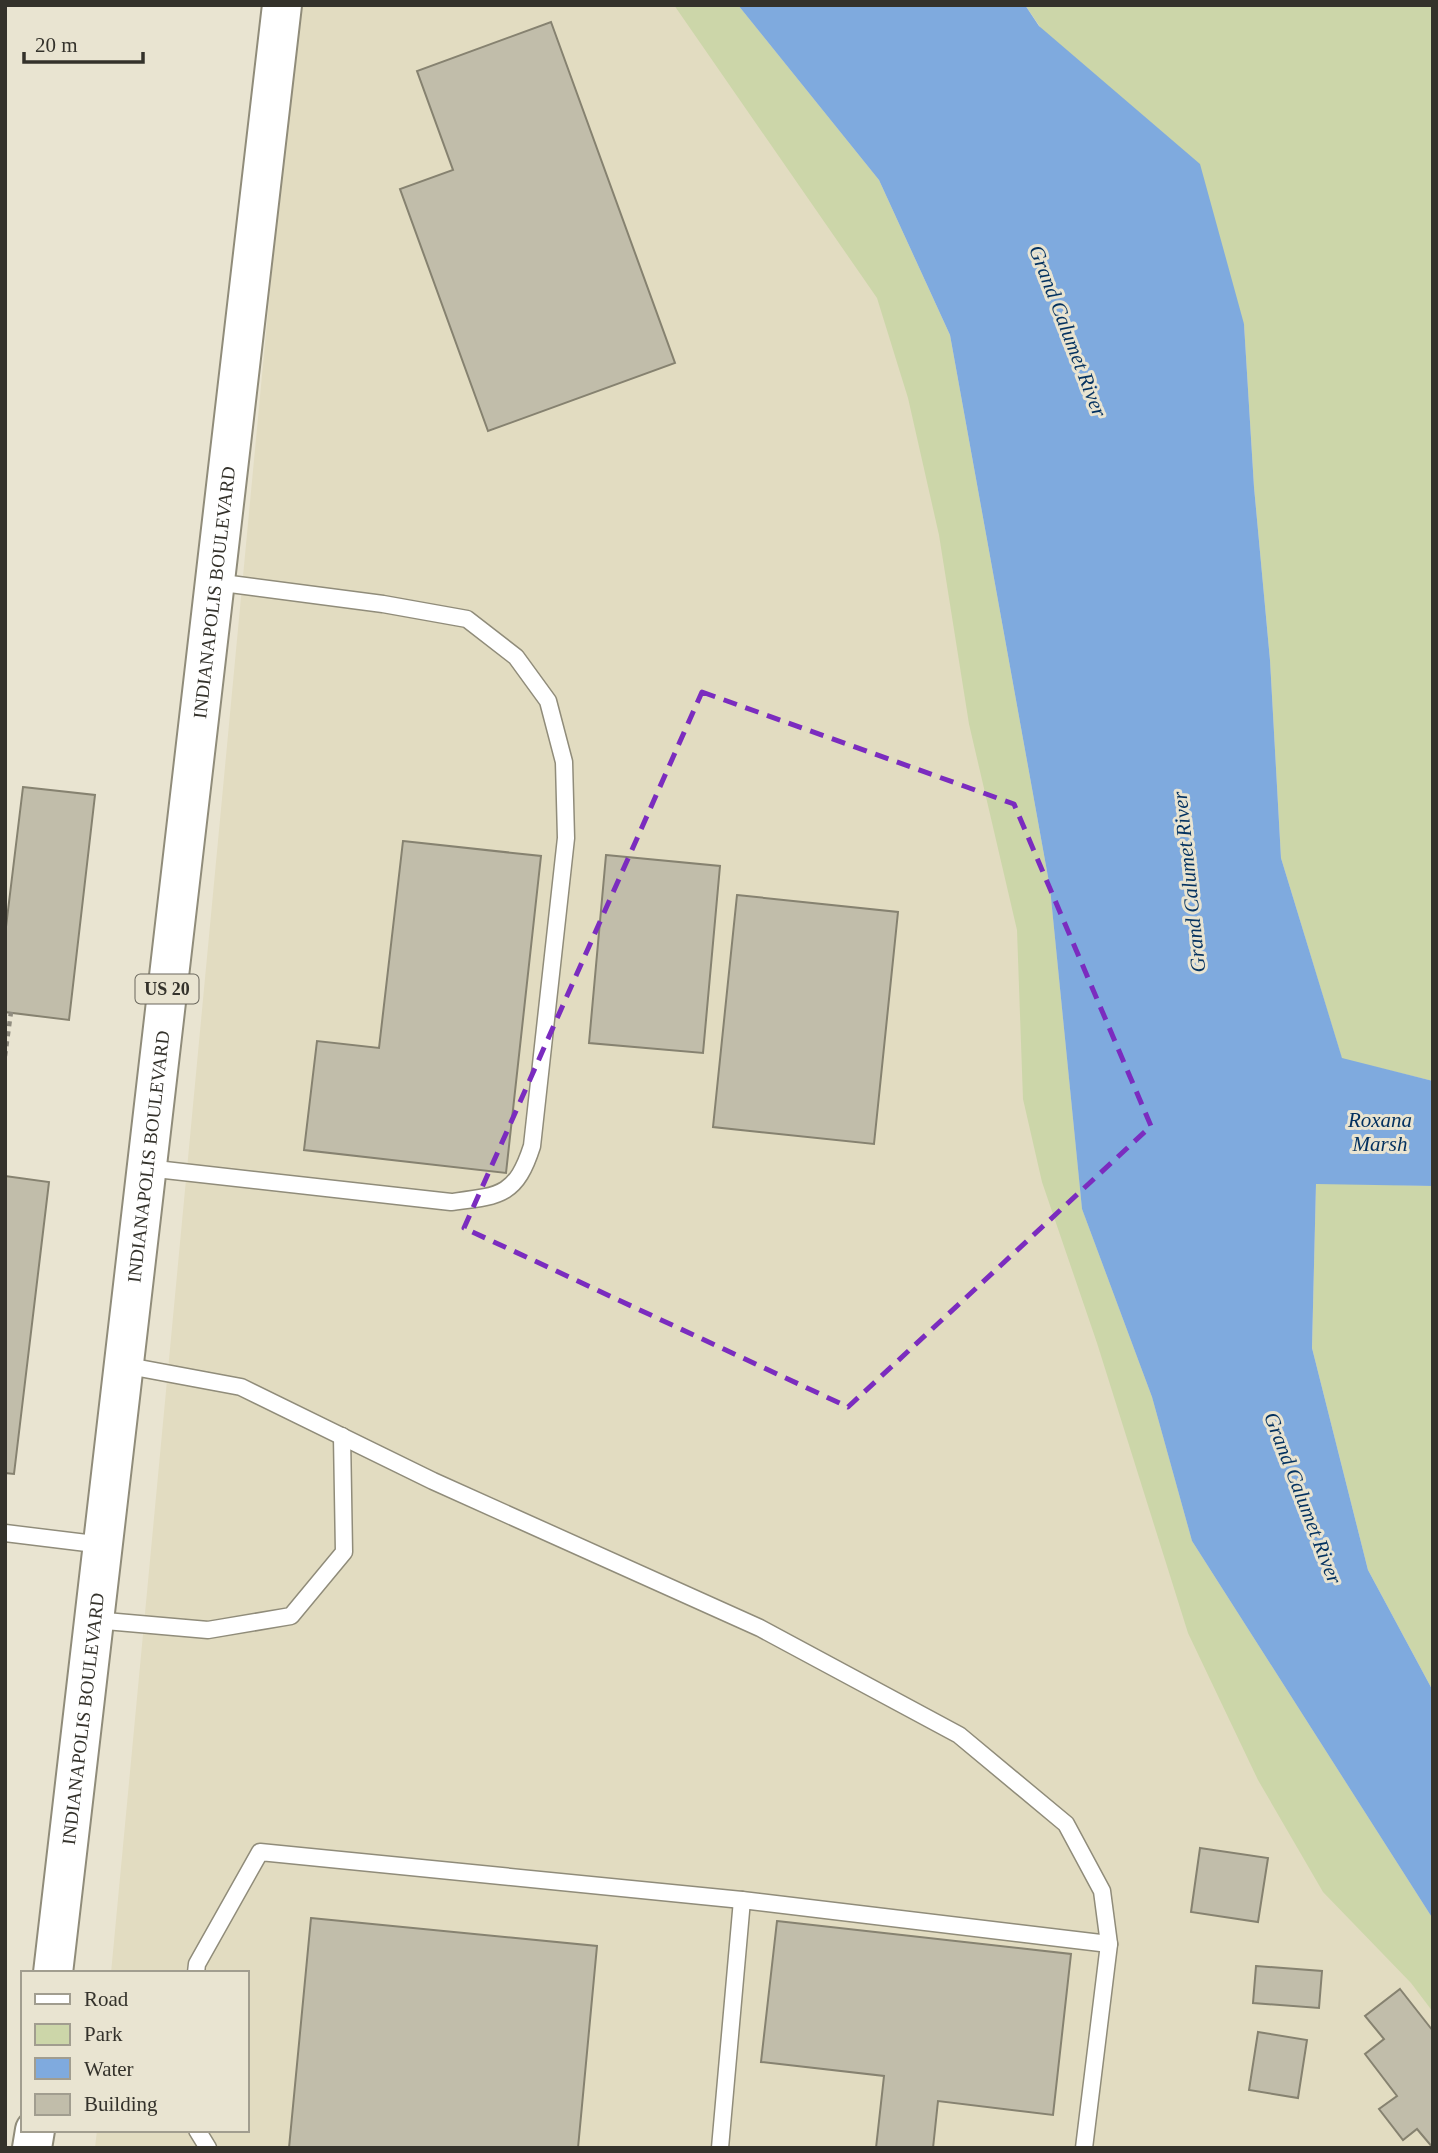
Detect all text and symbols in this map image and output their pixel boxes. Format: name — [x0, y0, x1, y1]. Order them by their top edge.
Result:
scale bar — [24, 21, 144, 65]
text: 20 m — [35, 33, 78, 57]
water label: Grand Calumet River — [1024, 242, 1112, 421]
street label: INDIANAPOLIS BOULEVARD — [189, 465, 239, 720]
water label: Grand Calumet River — [1167, 789, 1210, 974]
road number: US 20 — [136, 974, 198, 1004]
street label: INDIANAPOLIS BOULEVARD — [123, 1029, 173, 1284]
water label: Roxana Marsh — [1347, 1108, 1412, 1156]
water label: Grand Calumet River — [1259, 1409, 1347, 1588]
street label: INDIANAPOLIS BOULEVARD — [57, 1591, 108, 1846]
legend — [21, 1971, 248, 2132]
text: Road — [84, 1987, 129, 2011]
text: Park — [84, 2022, 123, 2046]
text: Water — [84, 2057, 134, 2081]
text: Building — [84, 2092, 158, 2116]

